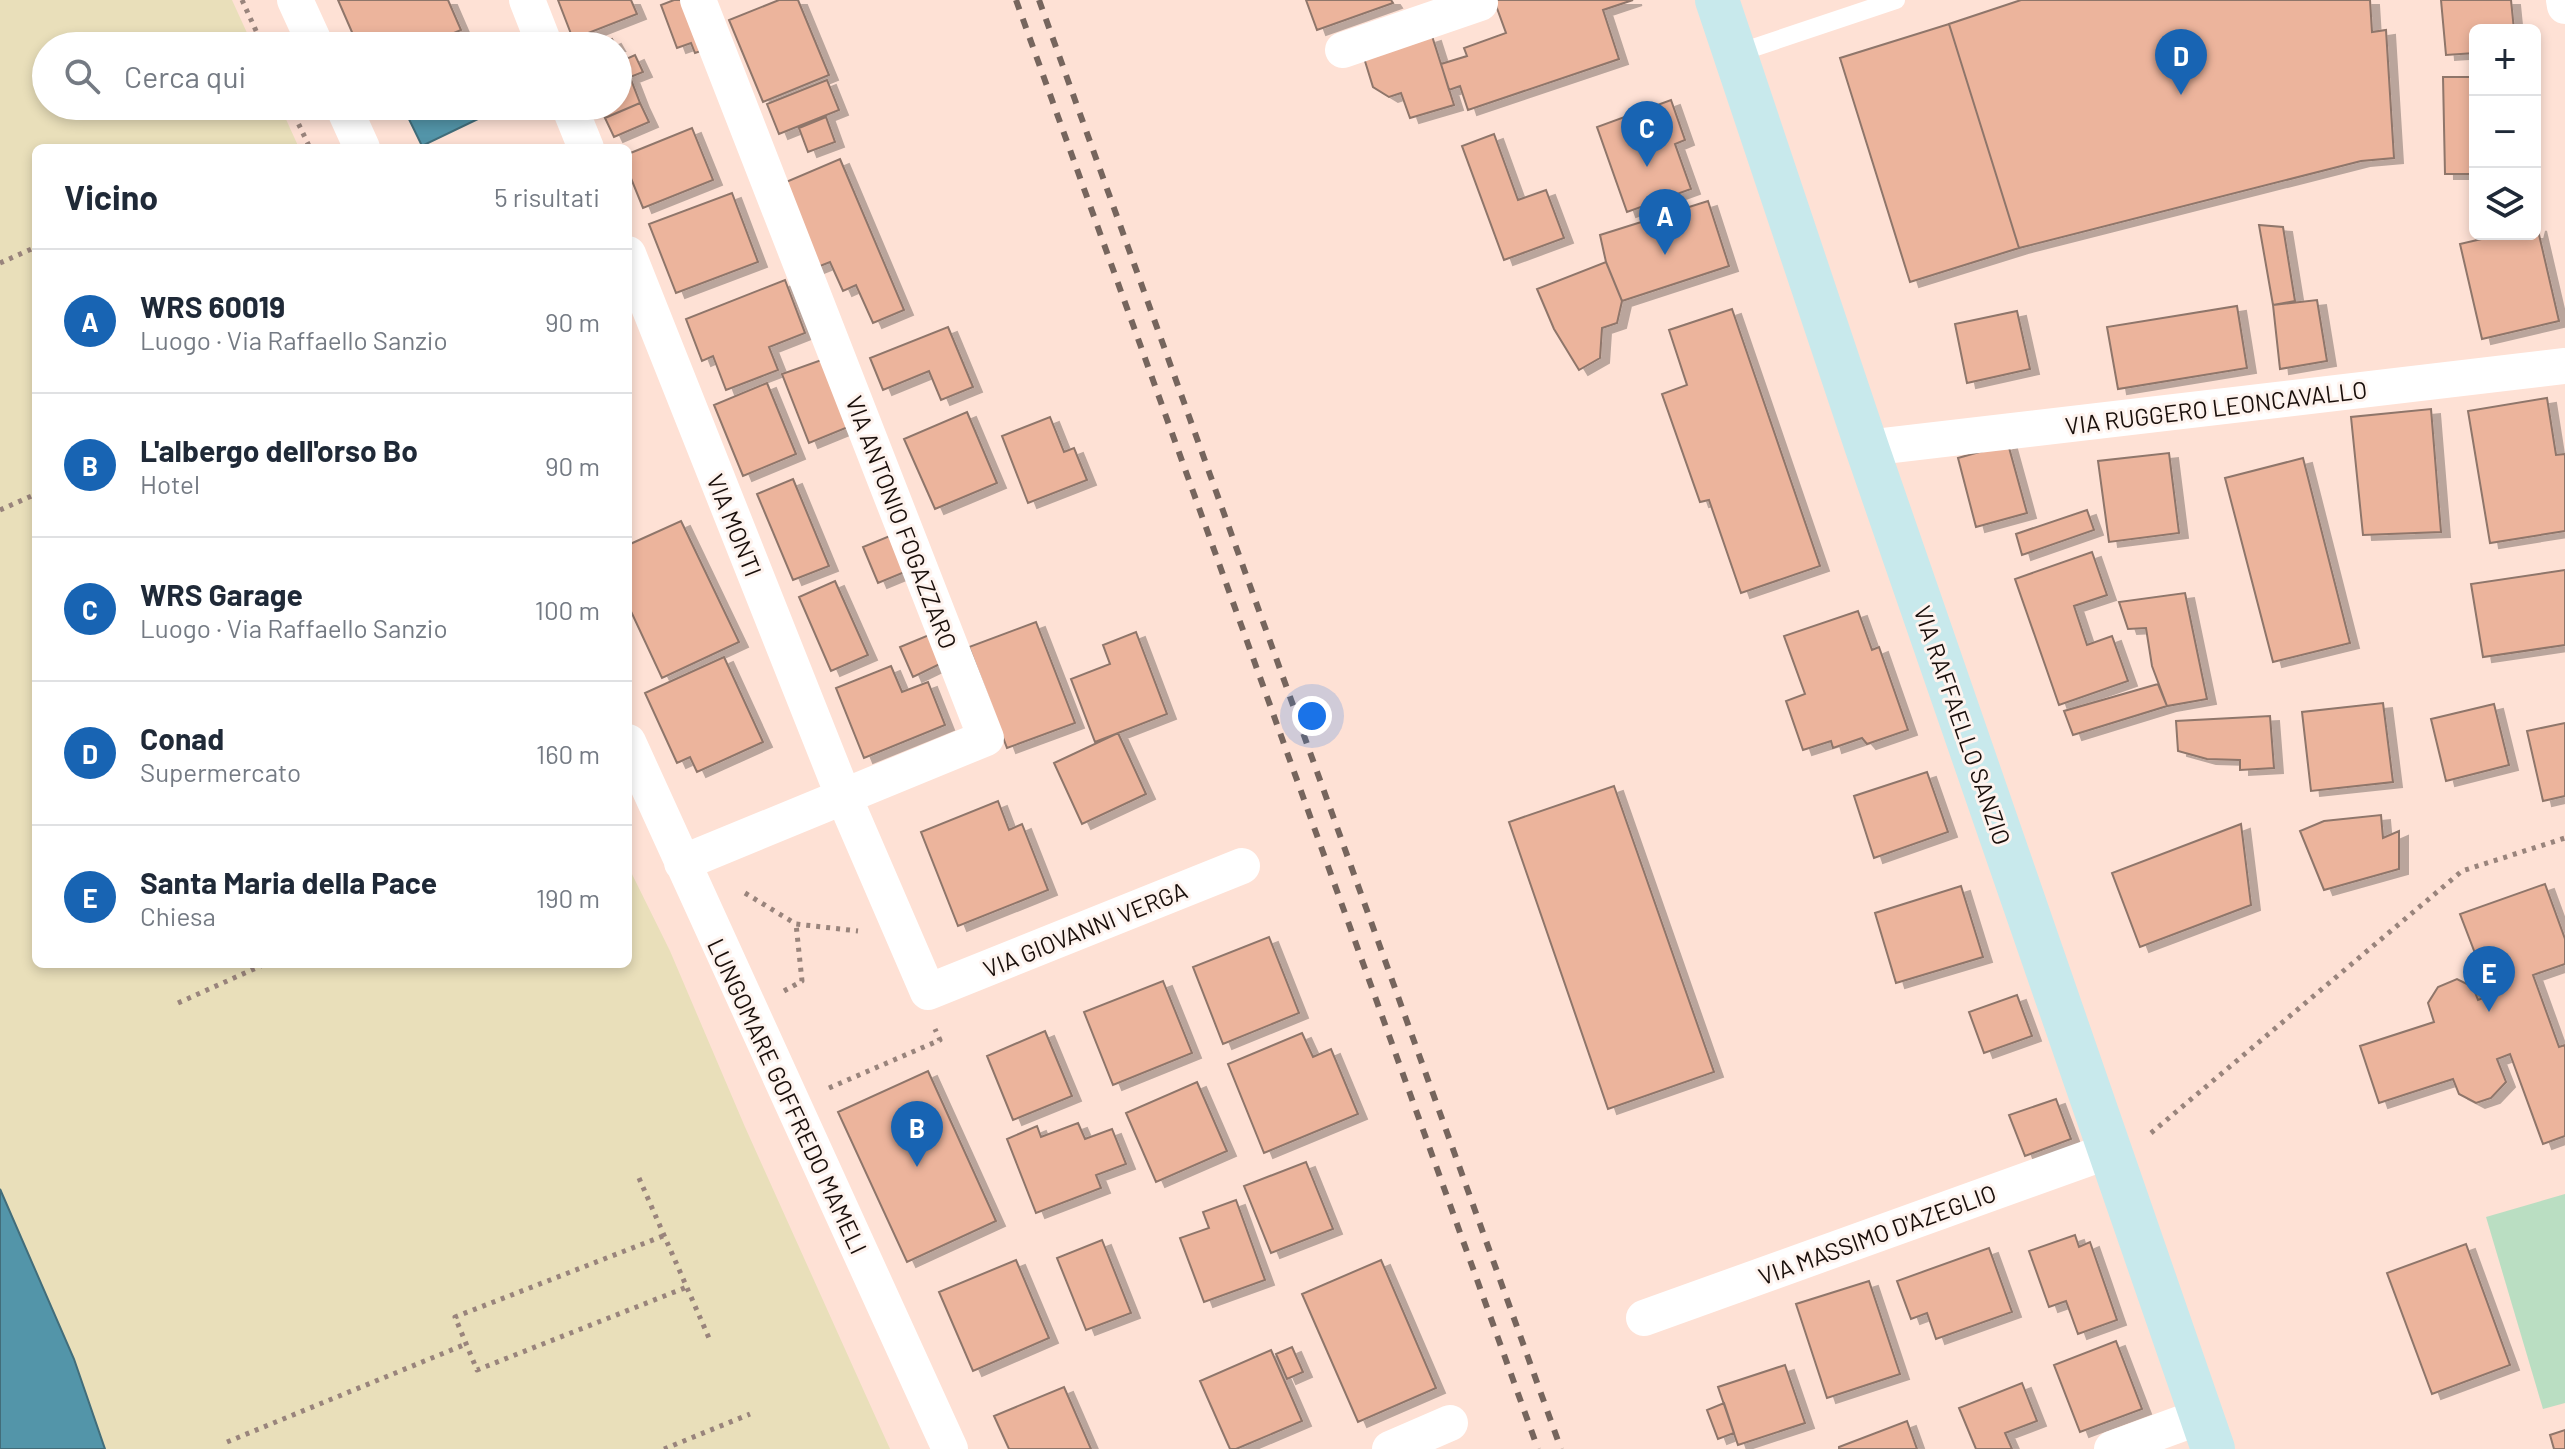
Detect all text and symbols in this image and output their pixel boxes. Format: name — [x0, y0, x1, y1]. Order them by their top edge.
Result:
map controls — [2469, 24, 2541, 240]
button: + — [2469, 24, 2541, 96]
pin: D — [2155, 29, 2207, 95]
search box — [32, 32, 632, 120]
icon: search — [60, 54, 104, 98]
text: Cerca qui — [124, 58, 246, 94]
button: − — [2469, 96, 2541, 168]
pin: C — [1621, 101, 1673, 167]
button: layers — [2469, 168, 2541, 240]
text: Vicino — [64, 176, 158, 217]
text: 5 risultati — [494, 181, 600, 212]
pin: A — [1639, 189, 1691, 255]
text: WRS 60019 — [140, 288, 285, 324]
text: A — [81, 306, 99, 337]
text: 90 m — [545, 306, 600, 337]
text: Luogo · Via Raffaello Sanzio — [140, 324, 448, 355]
street label: VIA RUGGERO LEONCAVALLO — [2063, 374, 2369, 440]
street label: VIA ANTONIO FOGAZZARO — [840, 391, 964, 653]
text: L'albergo dell'orso Bo — [140, 432, 418, 468]
text: B — [82, 450, 98, 481]
text: 90 m — [545, 450, 600, 481]
text: Hotel — [140, 468, 200, 499]
street label: VIA MONTI — [701, 470, 769, 580]
text: WRS Garage — [140, 576, 303, 612]
text: C — [82, 594, 98, 625]
text: 100 m — [535, 594, 600, 625]
street label: VIA RAFFAELLO SANZIO — [1908, 602, 2018, 848]
text: Luogo · Via Raffaello Sanzio — [140, 612, 448, 643]
your location — [1292, 696, 1332, 736]
text: Conad — [140, 720, 224, 756]
text: D — [82, 738, 98, 769]
text: 160 m — [536, 738, 600, 769]
text: Supermercato — [140, 756, 301, 787]
text: Santa Maria della Pace — [140, 864, 437, 900]
street label: VIA GIOVANNI VERGA — [979, 875, 1191, 983]
text: E — [82, 882, 98, 913]
text: 190 m — [536, 882, 600, 913]
text: Chiesa — [140, 900, 216, 931]
street label: LUNGOMARE GOFFREDO MAMELI — [702, 934, 874, 1258]
pin: E — [2463, 946, 2515, 1012]
pin: B — [891, 1101, 943, 1167]
street label: VIA MASSIMO D'AZEGLIO — [1754, 1178, 2000, 1290]

